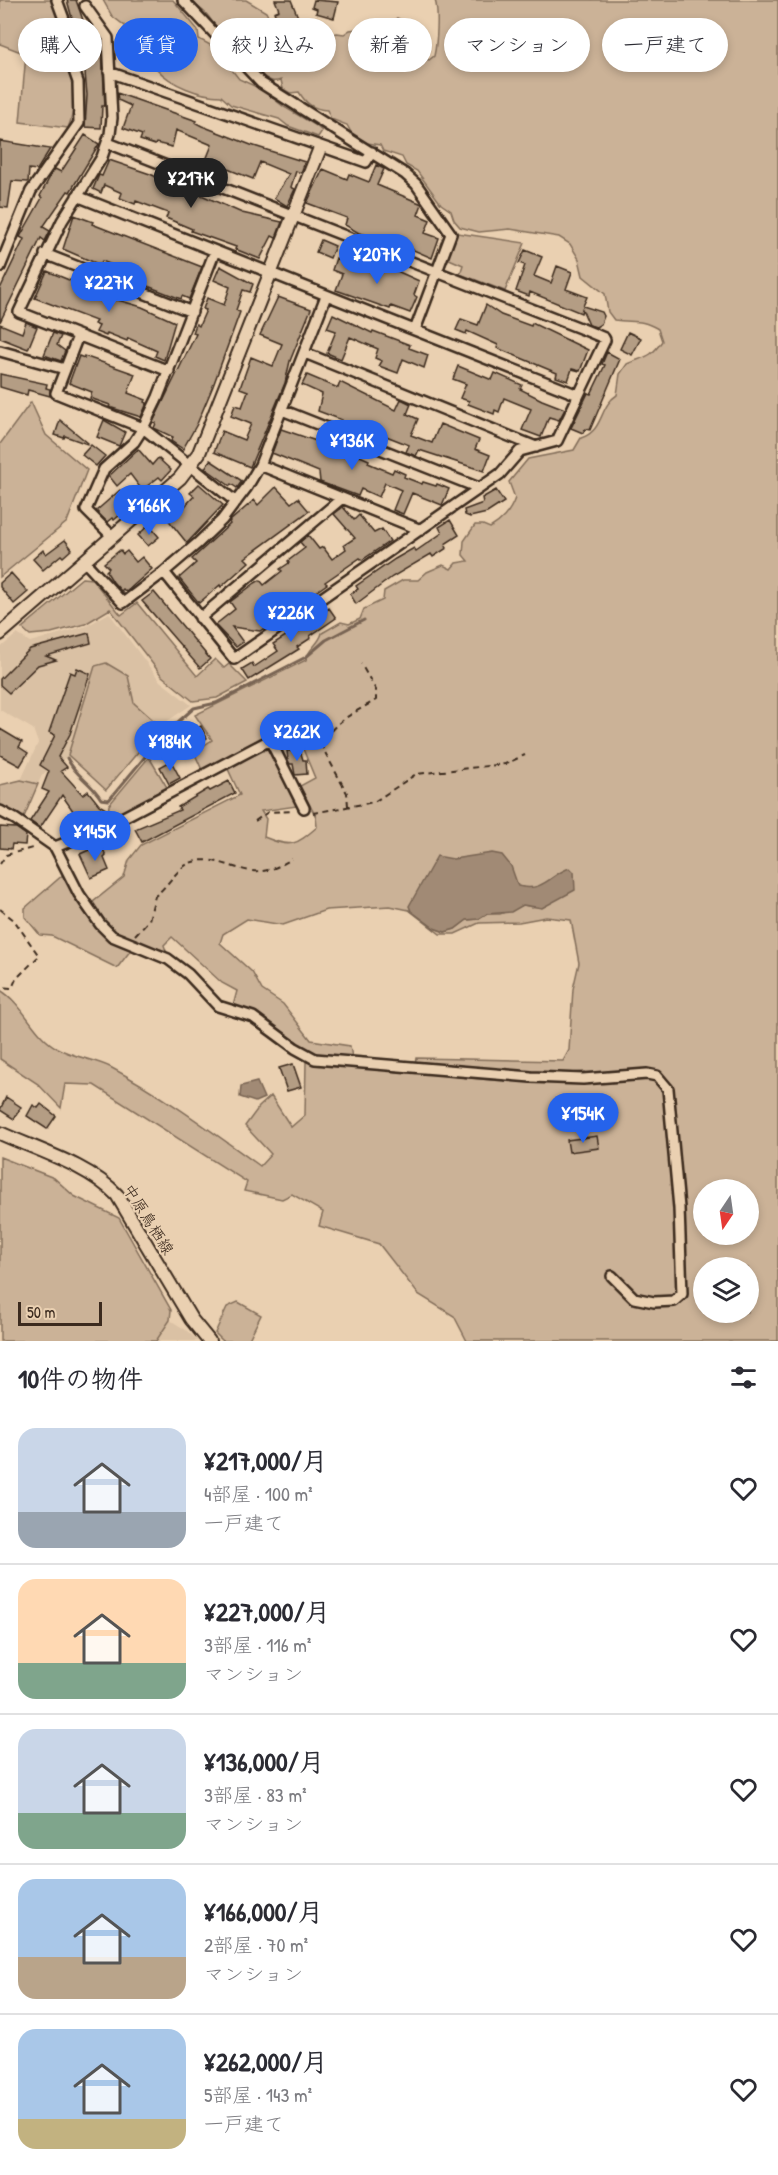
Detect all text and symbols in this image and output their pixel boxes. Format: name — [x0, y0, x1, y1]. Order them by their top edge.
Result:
chip: 購入 — [18, 18, 102, 72]
chip: 賃貸 — [114, 18, 198, 72]
chip: 絞り込み — [210, 18, 336, 72]
chip: 新着 — [348, 18, 432, 72]
chip: マンション — [444, 18, 590, 72]
chip: 一戸建て — [602, 18, 728, 72]
pin: ¥217K — [149, 158, 233, 209]
text: ¥217K — [168, 164, 214, 191]
pin: ¥207K — [335, 234, 419, 285]
text: ¥207K — [353, 240, 401, 267]
pin: ¥227K — [67, 262, 151, 313]
text: ¥227K — [85, 268, 133, 295]
pin: ¥136K — [310, 420, 394, 471]
text: ¥136K — [330, 426, 374, 453]
pin: ¥166K — [107, 485, 191, 536]
text: ¥166K — [128, 491, 170, 518]
pin: ¥226K — [249, 592, 333, 643]
text: ¥226K — [268, 598, 314, 625]
pin: ¥262K — [255, 711, 339, 762]
text: ¥262K — [274, 717, 320, 744]
pin: ¥184K — [128, 721, 212, 772]
text: ¥184K — [148, 727, 192, 754]
pin: ¥145K — [53, 811, 137, 862]
text: ¥145K — [74, 817, 116, 844]
pin: ¥154K — [541, 1093, 625, 1144]
text: ¥154K — [562, 1099, 604, 1126]
street label: 中原鳥栖線 — [118, 1179, 180, 1259]
north arrow — [693, 1179, 759, 1245]
map controls — [693, 1179, 759, 1323]
button: layers — [693, 1257, 759, 1323]
scale bar — [18, 1299, 102, 1326]
text: 50 m — [27, 1301, 56, 1323]
text: 10件の物件 — [18, 1361, 143, 1396]
icon: filters — [727, 1361, 760, 1394]
text: ¥217,000/月 — [204, 1443, 328, 1478]
icon: home — [66, 1452, 138, 1524]
icon: heart — [727, 1472, 760, 1505]
text: 4部屋 · 100 m² — [204, 1480, 313, 1507]
text: 一戸建て — [204, 1509, 284, 1536]
text: ¥227,000/月 — [204, 1594, 330, 1629]
icon: home — [66, 1603, 138, 1675]
icon: heart — [727, 1623, 760, 1656]
text: 3部屋 · 116 m² — [204, 1631, 311, 1658]
text: マンション — [204, 1660, 303, 1687]
text: ¥136,000/月 — [204, 1744, 325, 1779]
icon: home — [66, 1753, 138, 1825]
icon: heart — [727, 1773, 760, 1806]
text: 3部屋 · 83 m² — [204, 1781, 307, 1808]
text: マンション — [204, 1810, 303, 1837]
text: ¥166,000/月 — [204, 1894, 323, 1929]
icon: home — [66, 1903, 138, 1975]
icon: heart — [727, 1923, 760, 1956]
text: 2部屋 · 70 m² — [204, 1931, 308, 1958]
text: マンション — [204, 1960, 303, 1987]
text: ¥262,000/月 — [204, 2044, 328, 2079]
icon: home — [66, 2053, 138, 2125]
icon: heart — [727, 2073, 760, 2106]
text: 5部屋 · 143 m² — [204, 2081, 312, 2108]
text: 一戸建て — [204, 2110, 284, 2137]

